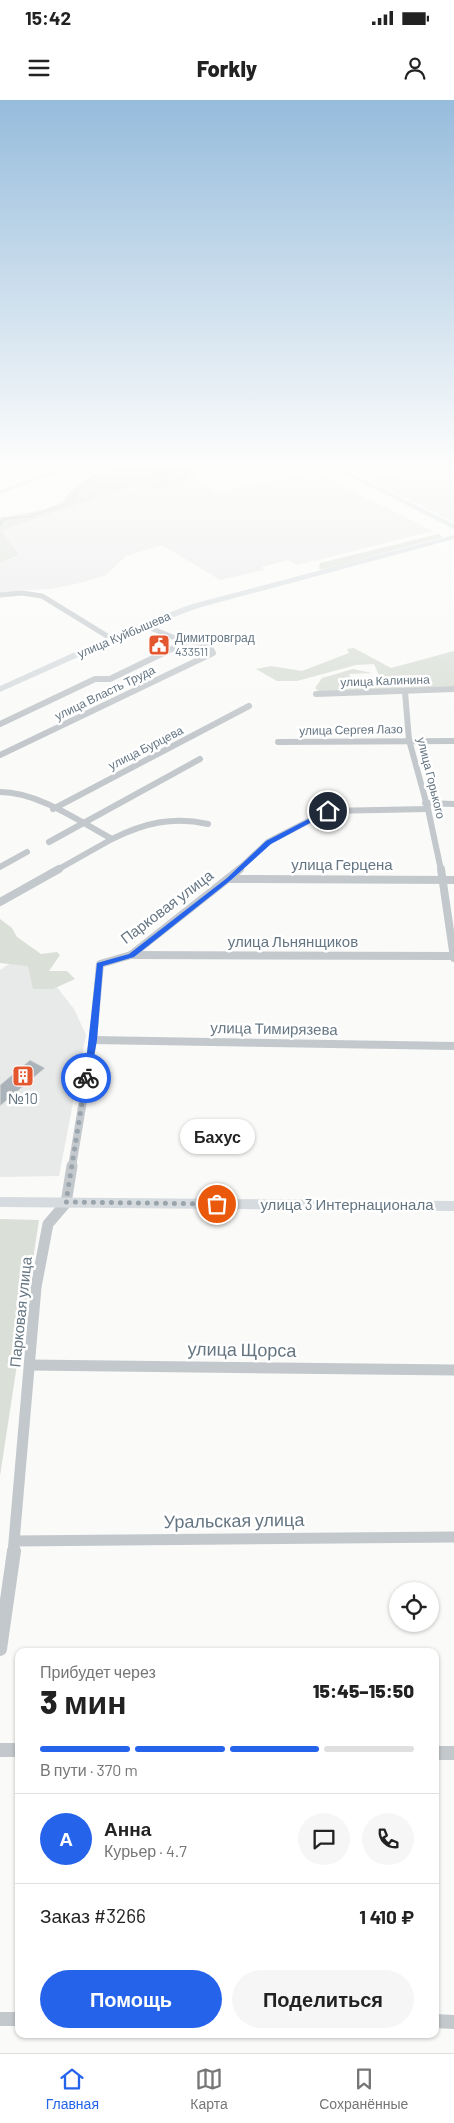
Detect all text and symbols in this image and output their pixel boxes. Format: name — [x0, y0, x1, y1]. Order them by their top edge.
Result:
text: 15:42 — [25, 6, 71, 29]
icon: menu — [25, 54, 53, 82]
icon: person — [401, 54, 429, 82]
text: Forkly — [197, 55, 257, 81]
street label: улица Куйбышева — [75, 608, 173, 661]
place label: Димитровград 433511 — [175, 630, 255, 658]
public building icon: Димитровград 433511 — [147, 633, 171, 657]
street label: улица Власть Труда — [52, 662, 158, 723]
street label: улица Калинина — [340, 671, 430, 690]
street label: улица Сергея Лазо — [299, 721, 403, 738]
street label: улица Бурцева — [106, 722, 186, 773]
street label: улица Горького — [414, 736, 449, 821]
pin — [307, 790, 349, 832]
icon: home — [314, 797, 342, 825]
street label: улица Герцена — [291, 855, 393, 873]
street label: Парковая улица — [117, 865, 217, 947]
street label: улица Льнянщиков — [228, 932, 358, 950]
street label: улица Тимирязева — [210, 1018, 338, 1038]
courier — [61, 1053, 111, 1103]
building icon: №10 — [11, 1064, 35, 1088]
icon: bike — [72, 1064, 100, 1092]
place label: №10 — [8, 1089, 38, 1107]
callout: Бахус — [180, 1119, 254, 1154]
text: Бахус — [194, 1127, 241, 1146]
pin — [196, 1183, 238, 1225]
icon: bag — [203, 1190, 231, 1218]
street label: улица 3 Интернационала — [260, 1195, 434, 1213]
street label: Парковая улица — [5, 1255, 35, 1368]
street label: улица Щорса — [187, 1337, 298, 1361]
street label: Уральская улица — [163, 1508, 305, 1532]
map controls — [389, 1582, 439, 1632]
button: locate — [389, 1582, 439, 1632]
text: Прибудет через — [40, 1662, 156, 1681]
text: 15:45–15:50 — [313, 1679, 414, 1702]
text: 3 мин — [40, 1682, 127, 1720]
text: В пути · 370 m — [40, 1760, 138, 1779]
button: chat — [298, 1813, 350, 1865]
button: phone — [362, 1813, 414, 1865]
text: Анна — [104, 1817, 151, 1840]
text: А — [59, 1827, 73, 1850]
text: Курьер · 4.7 — [104, 1841, 187, 1860]
text: Заказ #3266 — [40, 1904, 146, 1927]
text: 1 410 ₽ — [359, 1905, 414, 1928]
button: Помощь — [40, 1970, 222, 2028]
button: Поделиться — [232, 1970, 414, 2028]
tab: Главная — [46, 2065, 99, 2112]
tab: Карта — [190, 2065, 228, 2112]
tab: Сохранённые — [319, 2065, 408, 2112]

